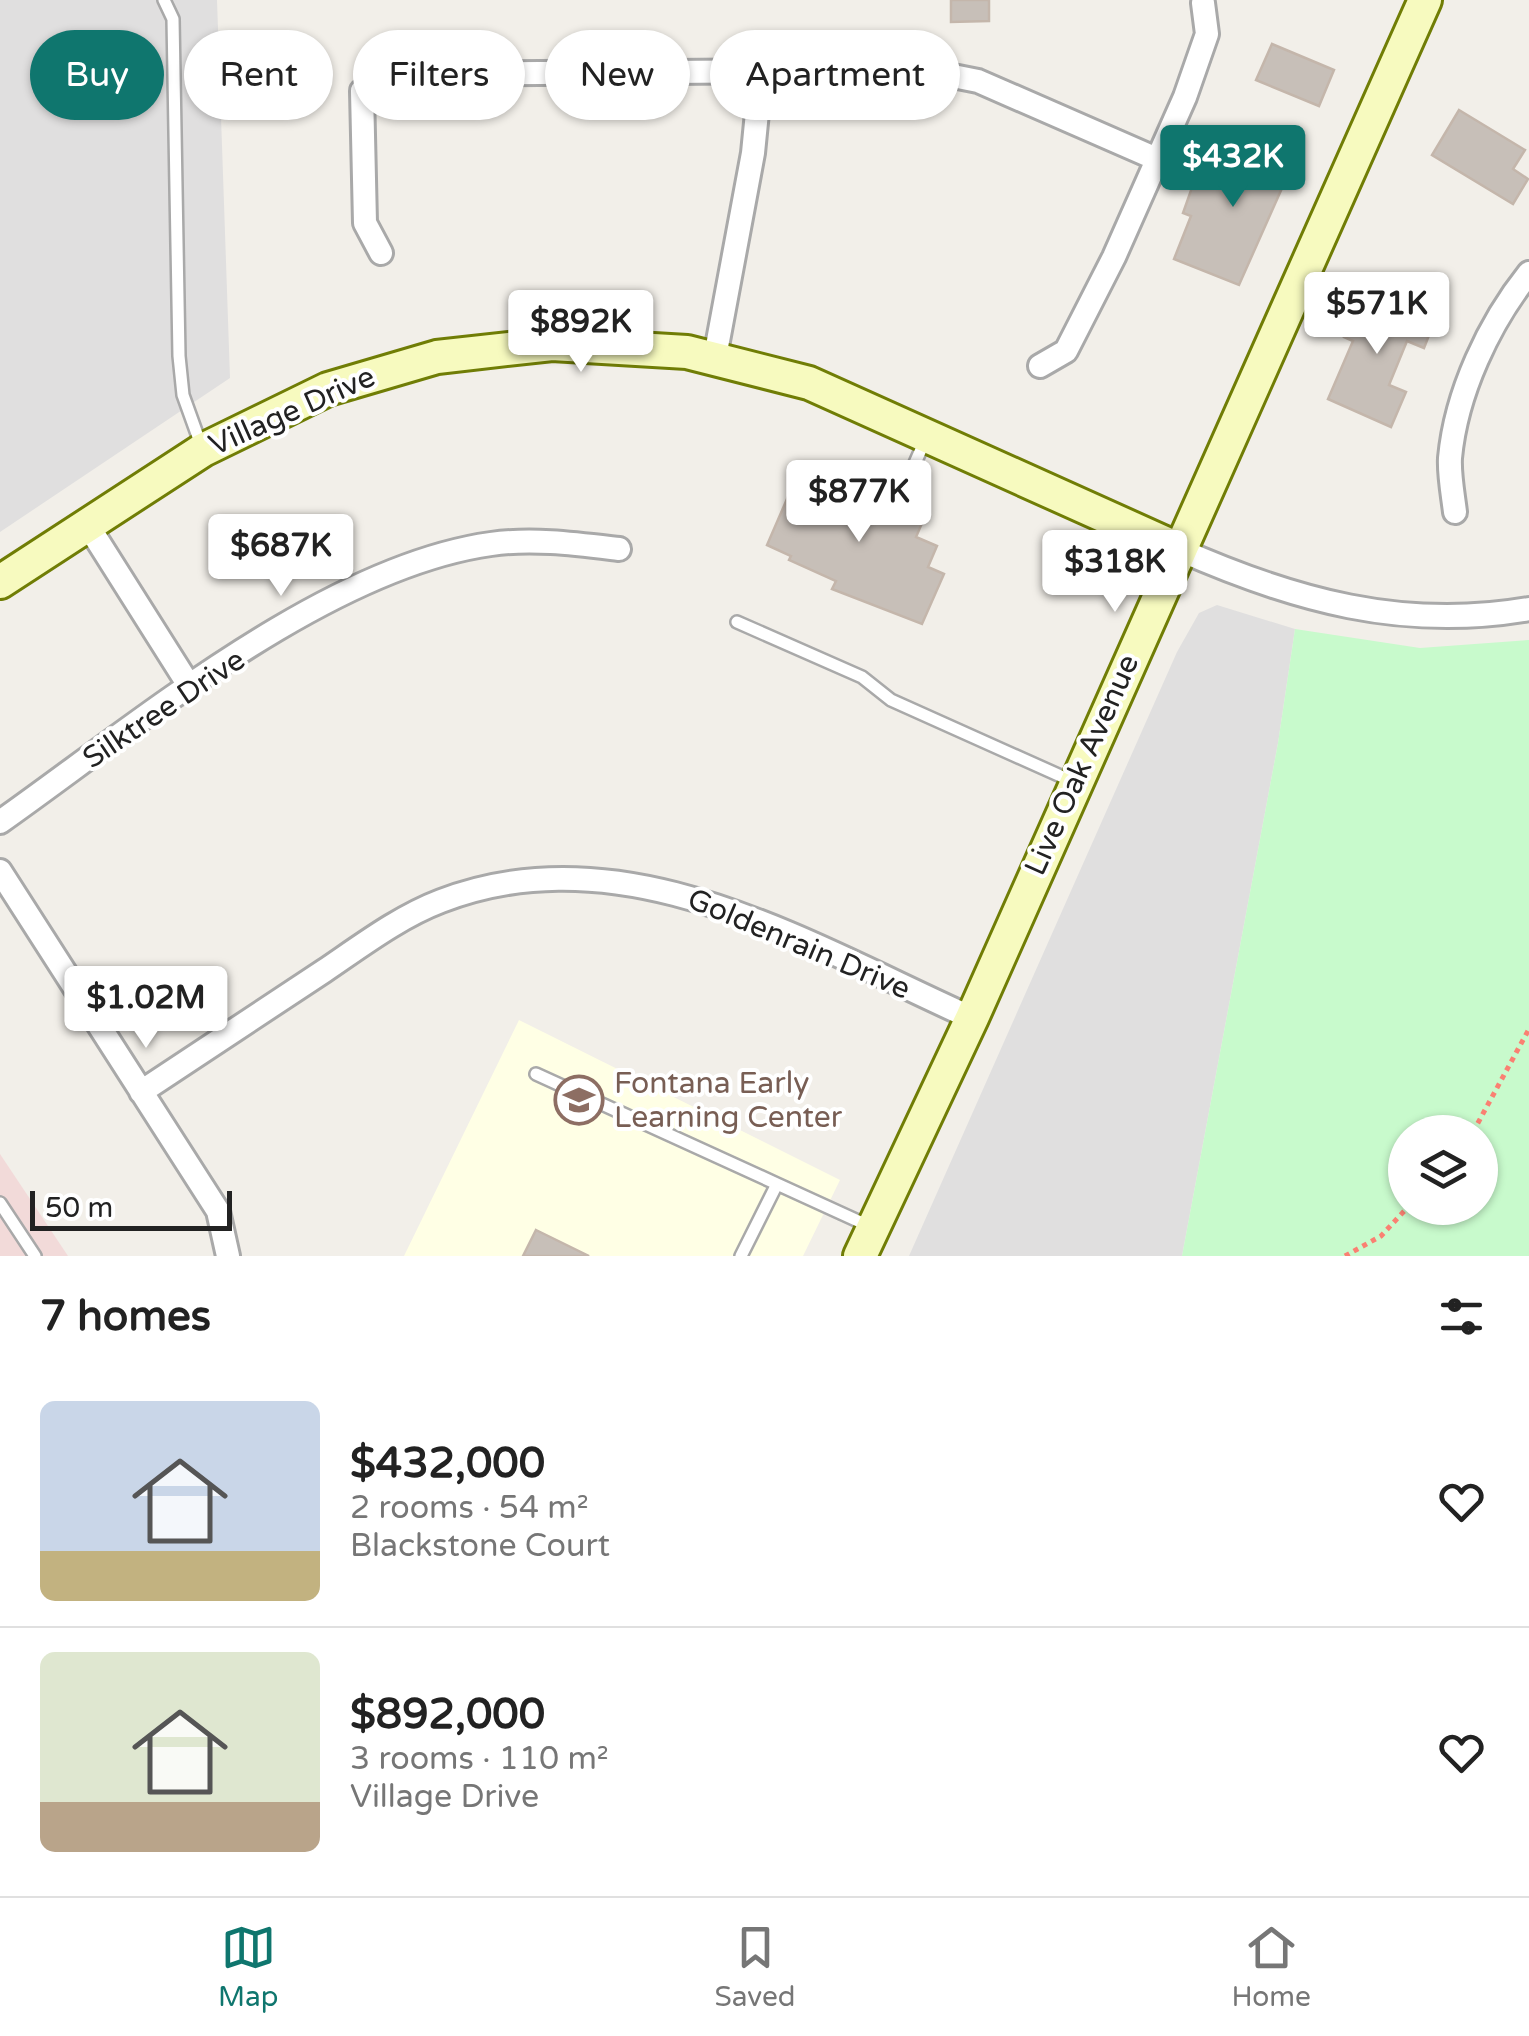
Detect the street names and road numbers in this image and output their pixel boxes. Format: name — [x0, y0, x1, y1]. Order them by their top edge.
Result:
street label: Village Drive — [203, 358, 381, 464]
street label: Silktree Drive — [76, 641, 252, 777]
street label: Live Oak Avenue — [1017, 649, 1147, 881]
street label: Goldenrain Drive — [682, 880, 916, 1008]

